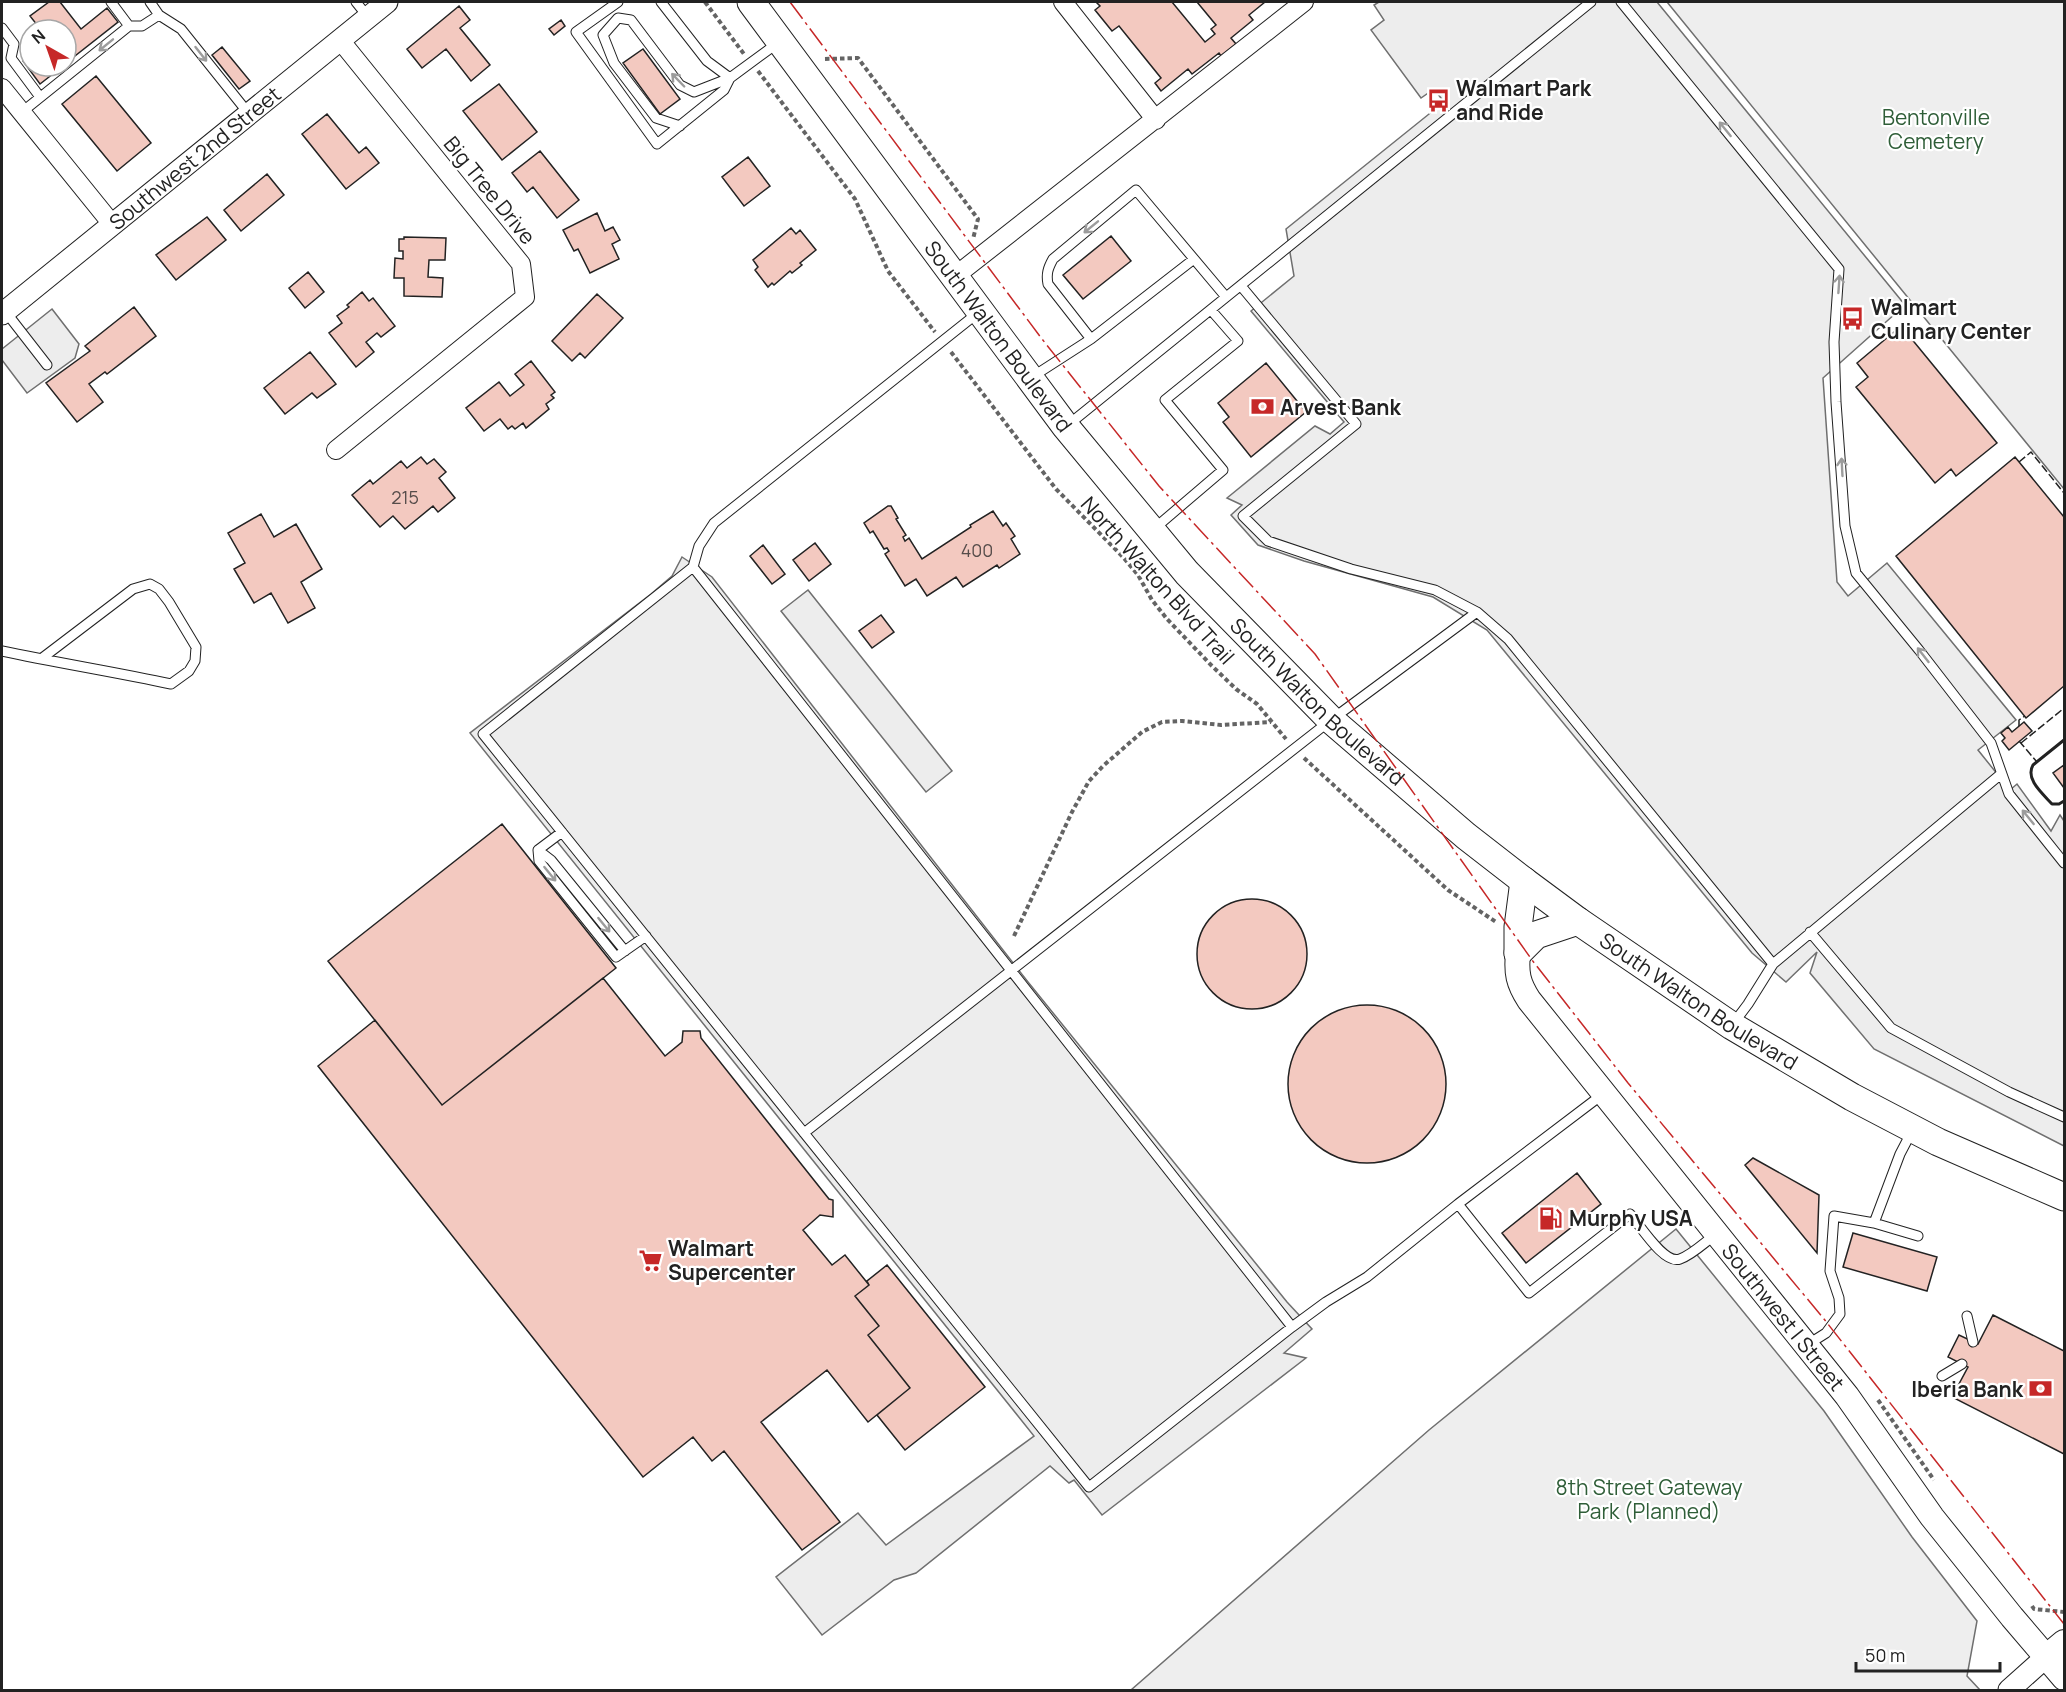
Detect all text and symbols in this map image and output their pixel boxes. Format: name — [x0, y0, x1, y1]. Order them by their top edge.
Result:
north arrow — [18, 18, 78, 78]
text: N — [27, 24, 50, 49]
one-way arrow — [98, 38, 114, 51]
one-way arrow — [195, 46, 208, 62]
one-way arrow — [671, 73, 686, 88]
place label: Walmart Park and Ride — [1456, 74, 1592, 126]
street label: Southwest 2nd Street — [103, 80, 286, 236]
bus stop icon: Walmart Park and Ride — [1425, 87, 1451, 113]
park label: Bentonville Cemetery — [1882, 103, 1990, 155]
one-way arrow — [1719, 122, 1732, 138]
street label: Big Tree Drive — [438, 130, 542, 250]
one-way arrow — [1083, 221, 1099, 234]
street label: South Walton Boulevard — [919, 235, 1079, 438]
one-way arrow — [1833, 274, 1844, 294]
place label: Walmart Culinary Center — [1871, 293, 2031, 345]
bus stop icon: Walmart Culinary Center — [1840, 306, 1866, 332]
place label: Arvest Bank — [1280, 393, 1401, 421]
bank icon: Arvest Bank — [1249, 394, 1275, 420]
one-way arrow — [1836, 458, 1847, 478]
house number: 215 — [391, 485, 419, 509]
street label: North Walton Blvd Trail — [1075, 490, 1241, 670]
house number: 400 — [961, 538, 993, 562]
street label: South Walton Boulevard — [1224, 612, 1411, 791]
one-way arrow — [1916, 648, 1929, 664]
one-way arrow — [2021, 810, 2034, 826]
one-way arrow — [543, 866, 556, 882]
one-way arrow — [597, 917, 610, 933]
street label: South Walton Boulevard — [1594, 926, 1803, 1076]
place label: Murphy USA — [1569, 1204, 1693, 1232]
fuel station icon: Murphy USA — [1538, 1205, 1564, 1231]
place label: Walmart Supercenter — [668, 1234, 795, 1286]
street label: Southwest I Street — [1716, 1238, 1851, 1396]
supermarket icon: Walmart Supercenter — [637, 1247, 663, 1273]
place label: Iberia Bank — [1911, 1375, 2024, 1403]
bank icon: Iberia Bank — [2028, 1376, 2054, 1402]
park label: 8th Street Gateway Park (Planned) — [1555, 1473, 1743, 1525]
scale bar — [1856, 1635, 2000, 1673]
text: 50 m — [1865, 1643, 1905, 1667]

